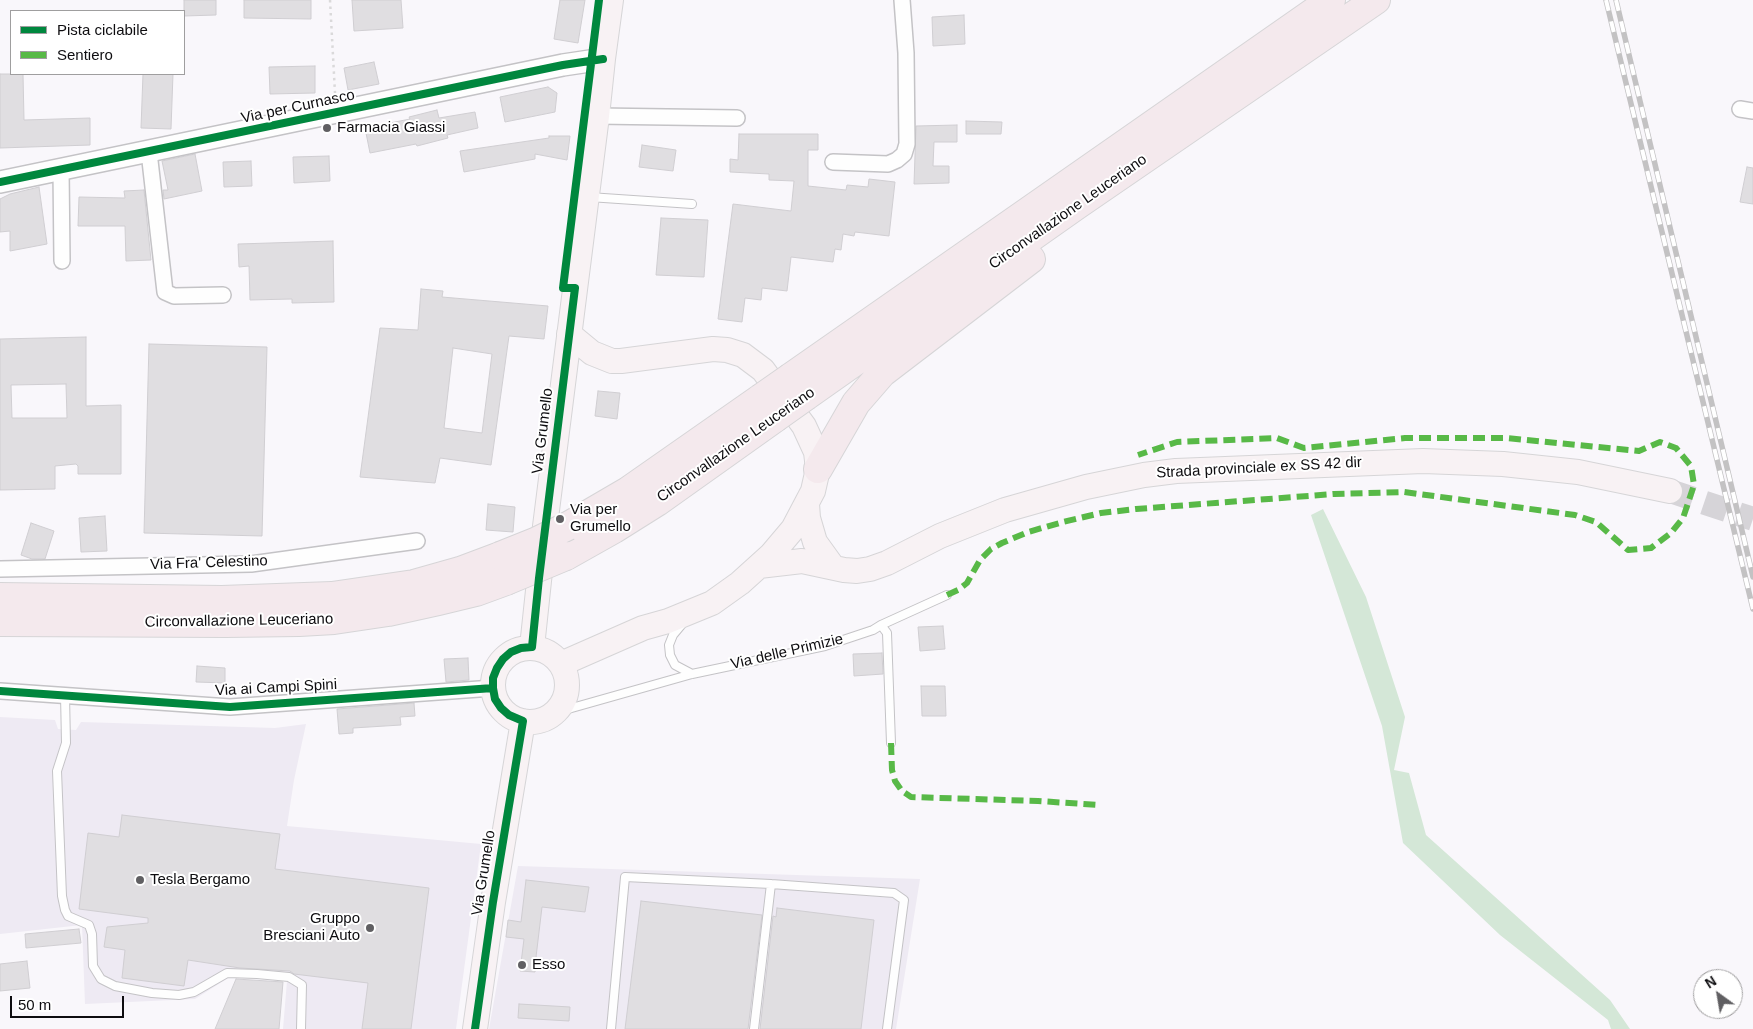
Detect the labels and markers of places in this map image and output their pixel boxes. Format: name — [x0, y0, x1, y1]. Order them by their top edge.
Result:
place label: Farmacia Giassi — [337, 119, 445, 137]
marker: Farmacia Giassi — [321, 122, 333, 134]
place label: Via per Grumello — [570, 501, 631, 536]
marker: Via per Grumello — [554, 513, 566, 525]
place label: Tesla Bergamo — [150, 871, 250, 889]
marker: Tesla Bergamo — [134, 874, 146, 886]
place label: Gruppo Bresciani Auto — [263, 910, 360, 945]
marker: Gruppo Bresciani Auto — [364, 922, 376, 934]
place label: Esso — [532, 956, 565, 974]
marker: Esso — [516, 959, 528, 971]

